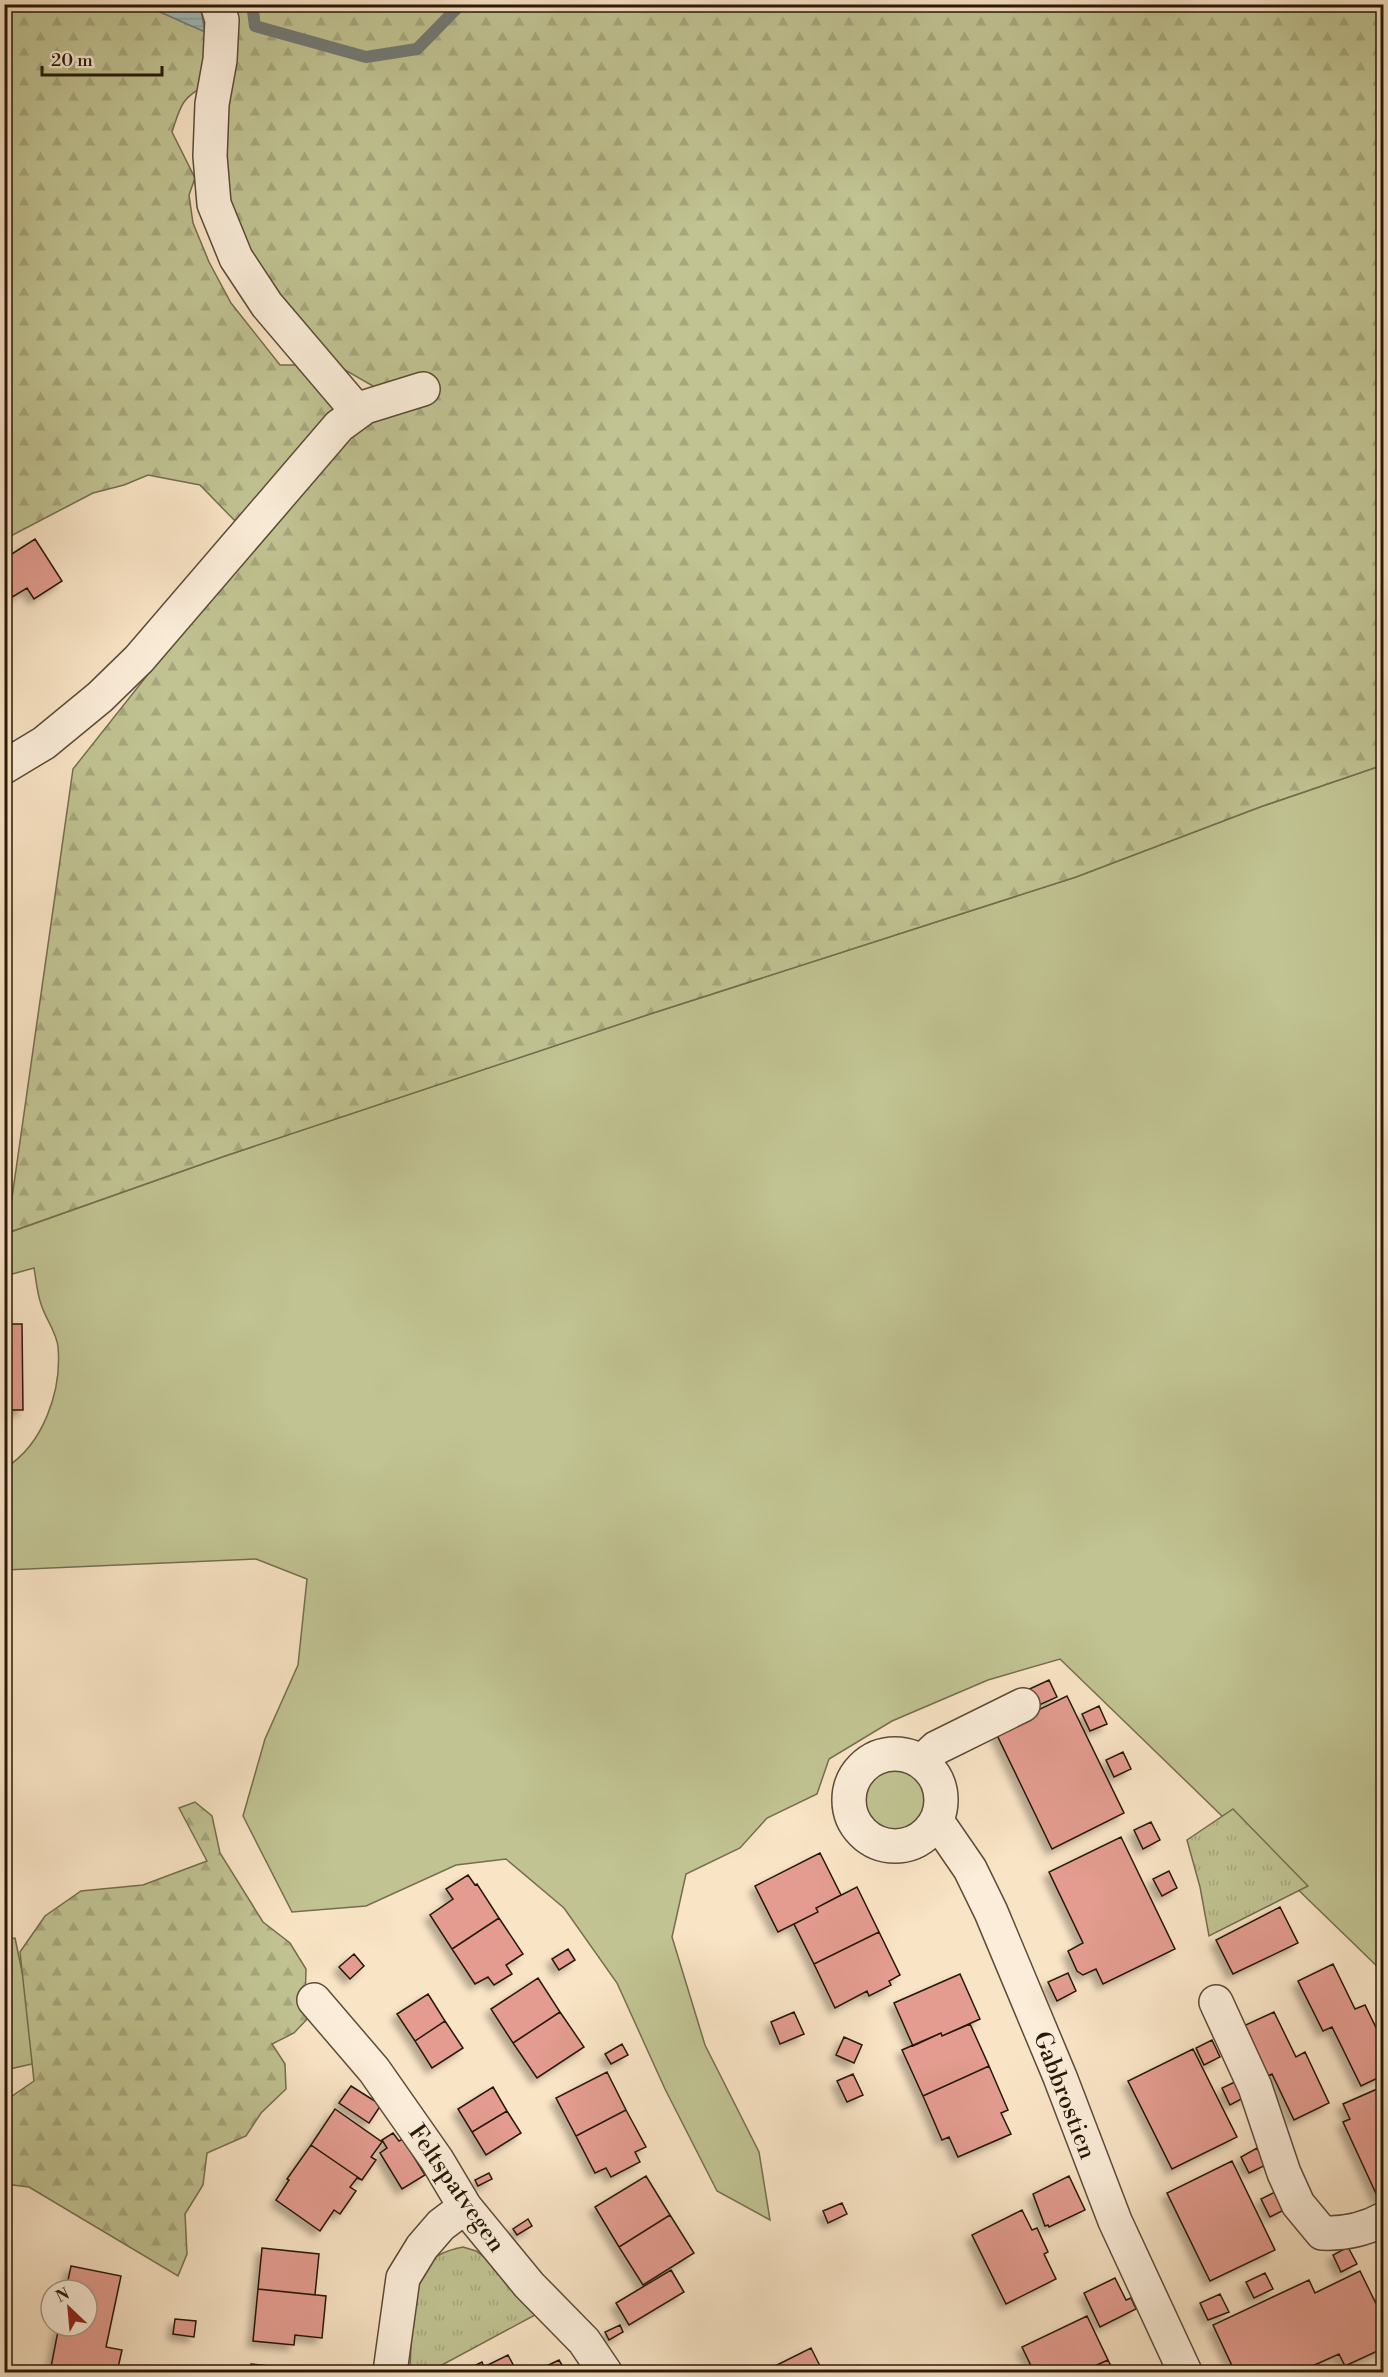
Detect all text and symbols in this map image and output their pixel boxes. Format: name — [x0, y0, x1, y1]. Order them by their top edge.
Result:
scale bar — [42, 39, 162, 77]
text: 20 m — [51, 49, 93, 72]
street label: Gabbrostien — [1026, 2027, 1102, 2163]
street label: Feltspatvegen — [401, 2119, 511, 2258]
north arrow — [39, 2278, 99, 2338]
text: N — [53, 2284, 73, 2307]

